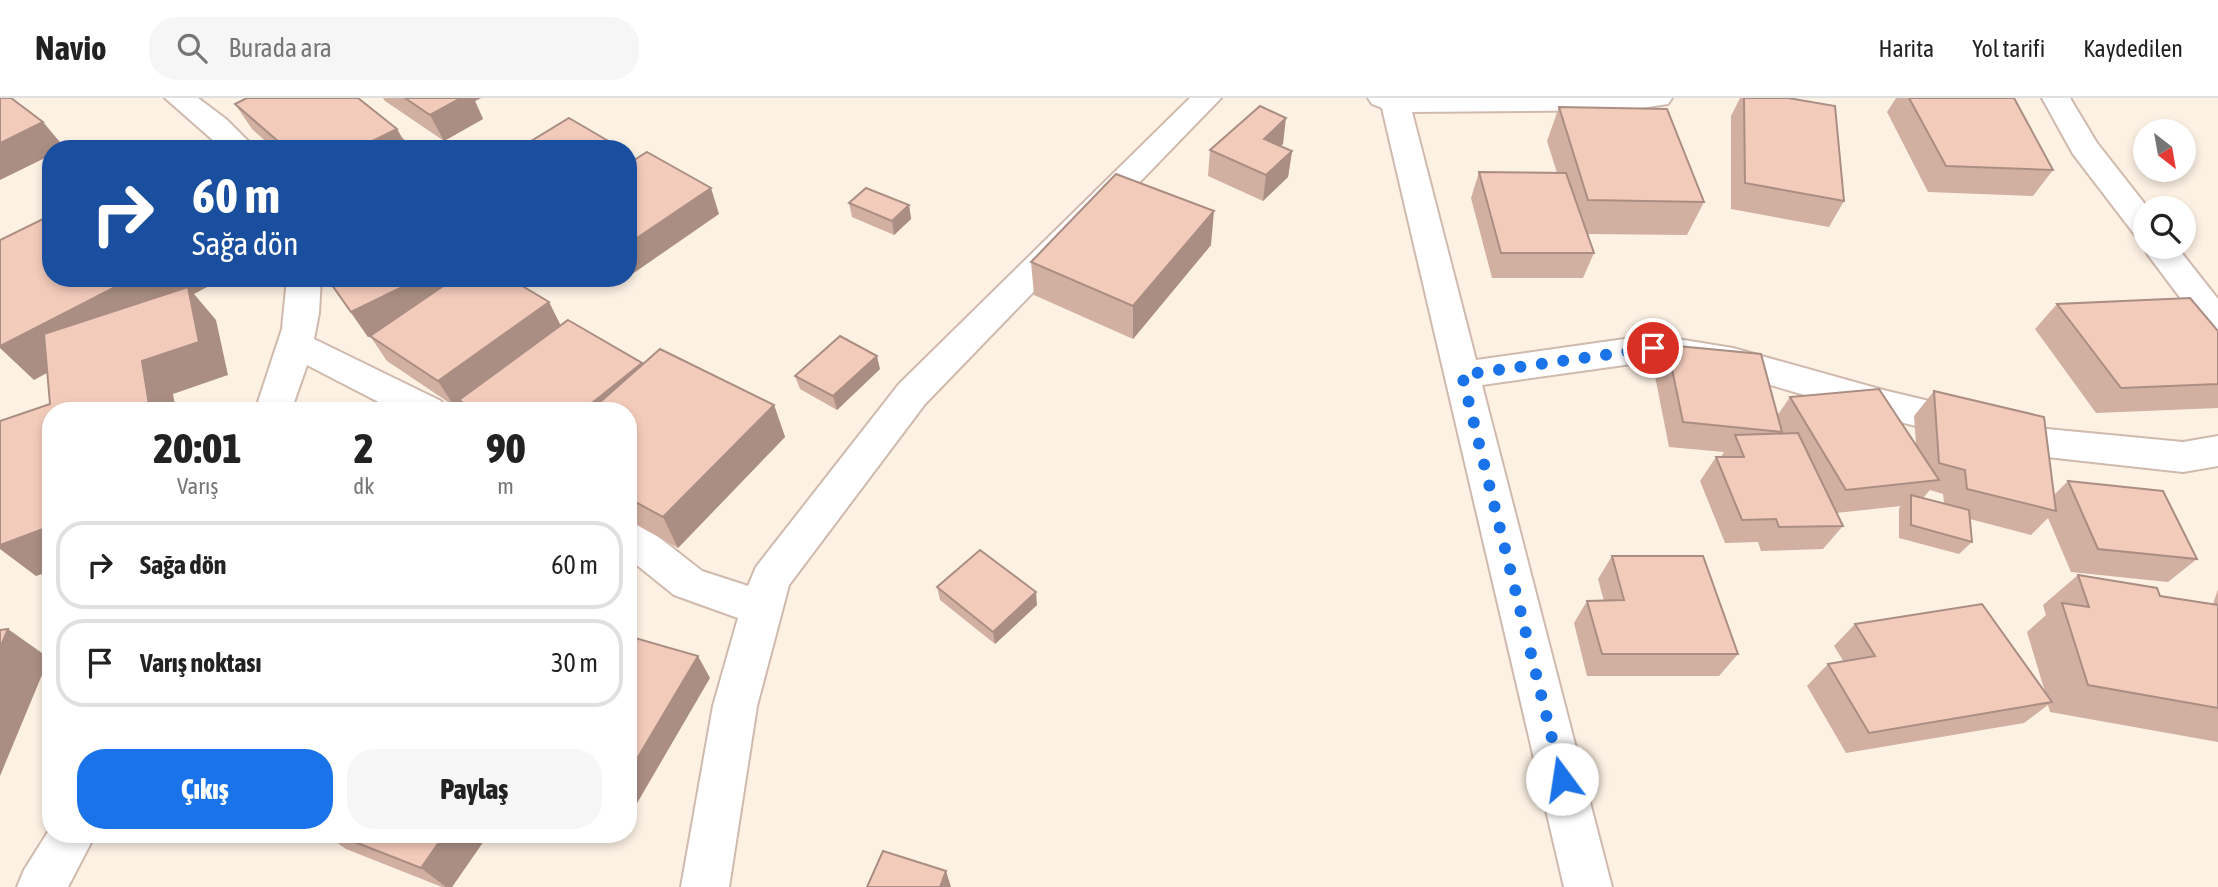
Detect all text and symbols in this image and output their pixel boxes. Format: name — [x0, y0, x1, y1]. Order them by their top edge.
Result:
search box — [149, 17, 639, 80]
text: Navio — [35, 29, 107, 67]
icon: search — [173, 29, 211, 67]
text: Burada ara — [229, 33, 332, 63]
text: Harita — [1878, 35, 1934, 62]
text: Yol tarifi — [1972, 35, 2045, 62]
text: Kaydedilen — [2083, 35, 2183, 62]
north arrow — [2133, 119, 2196, 182]
map controls — [2133, 119, 2196, 259]
text: 60 m — [192, 167, 280, 223]
icon: right — [77, 168, 168, 259]
button: search — [2133, 196, 2196, 259]
text: Sağa dön — [192, 225, 298, 262]
pin — [1623, 318, 1683, 378]
icon: arrive — [1634, 329, 1672, 367]
text: 20:01 — [154, 424, 242, 472]
text: 2 — [354, 424, 374, 472]
text: 90 — [486, 424, 525, 472]
text: Varış — [177, 473, 218, 499]
text: dk — [353, 473, 374, 499]
text: m — [497, 473, 514, 499]
icon: right — [81, 546, 119, 584]
text: Sağa dön — [140, 550, 226, 580]
text: 60 m — [551, 550, 598, 580]
icon: arrive — [81, 644, 119, 682]
text: Varış noktası — [140, 648, 261, 678]
text: 30 m — [551, 648, 598, 678]
position arrow — [1525, 742, 1599, 816]
button: Çıkış — [77, 749, 333, 829]
button: Paylaş — [347, 749, 602, 829]

